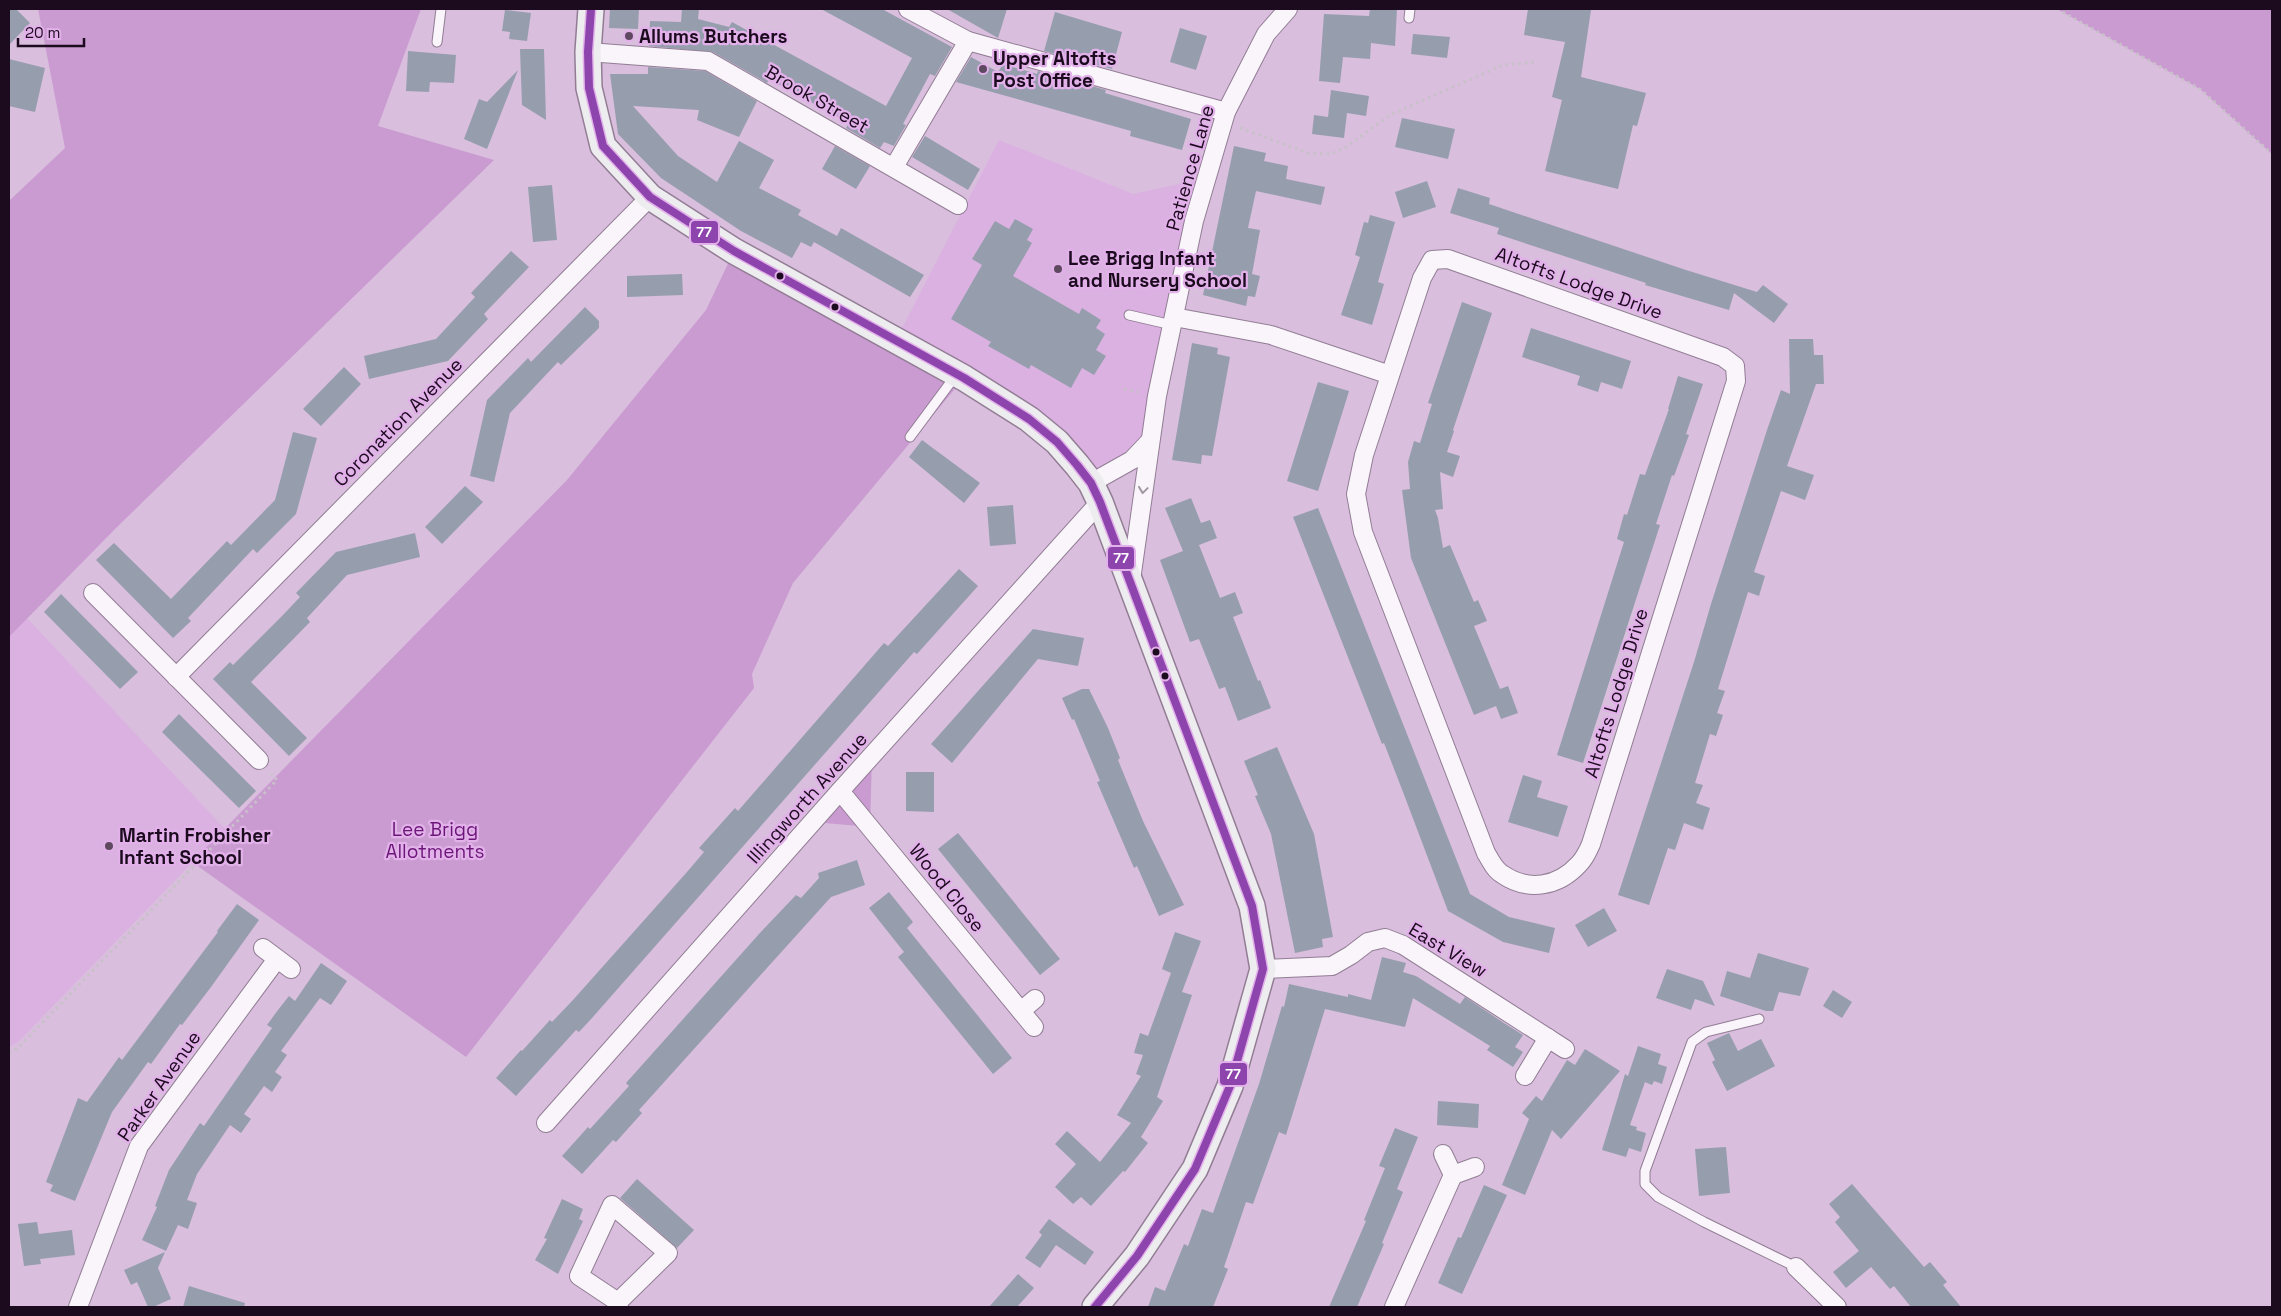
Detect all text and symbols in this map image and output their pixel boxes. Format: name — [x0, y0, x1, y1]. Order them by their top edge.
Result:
scale bar — [18, 15, 84, 47]
text: 20 m — [25, 23, 60, 42]
place label: Allums Butchers — [639, 24, 788, 49]
marker: Allums Butchers — [623, 30, 635, 42]
place label: Upper Altofts Post Office — [993, 46, 1117, 93]
street label: Brook Street — [761, 59, 873, 139]
marker: Upper Altofts Post Office — [977, 63, 989, 75]
street label: Patience Lane — [1160, 102, 1220, 234]
line badge: 77 — [690, 220, 719, 244]
text: 77 — [696, 223, 712, 241]
street label: Altofts Lodge Drive — [1492, 241, 1666, 325]
place label: Lee Brigg Infant and Nursery School — [1068, 246, 1247, 293]
marker: Lee Brigg Infant and Nursery School — [1052, 263, 1064, 275]
unlabelled marker — [775, 271, 785, 281]
unlabelled marker — [830, 302, 840, 312]
street label: Coronation Avenue — [328, 352, 468, 492]
one-way arrow — [1138, 486, 1149, 494]
line badge: 77 — [1107, 546, 1135, 570]
text: 77 — [1113, 549, 1129, 567]
street label: Altofts Lodge Drive — [1578, 605, 1654, 781]
unlabelled marker — [1151, 647, 1161, 657]
unlabelled marker — [1160, 671, 1170, 681]
street label: Illingworth Avenue — [741, 727, 873, 869]
park label: Lee Brigg Allotments — [385, 817, 485, 864]
place label: Martin Frobisher Infant School — [119, 823, 271, 870]
street label: Wood Close — [904, 839, 990, 937]
marker: Martin Frobisher Infant School — [103, 840, 115, 852]
street label: East View — [1404, 917, 1492, 983]
street label: Parker Avenue — [112, 1026, 206, 1146]
line badge: 77 — [1219, 1062, 1248, 1086]
text: 77 — [1225, 1065, 1241, 1083]

